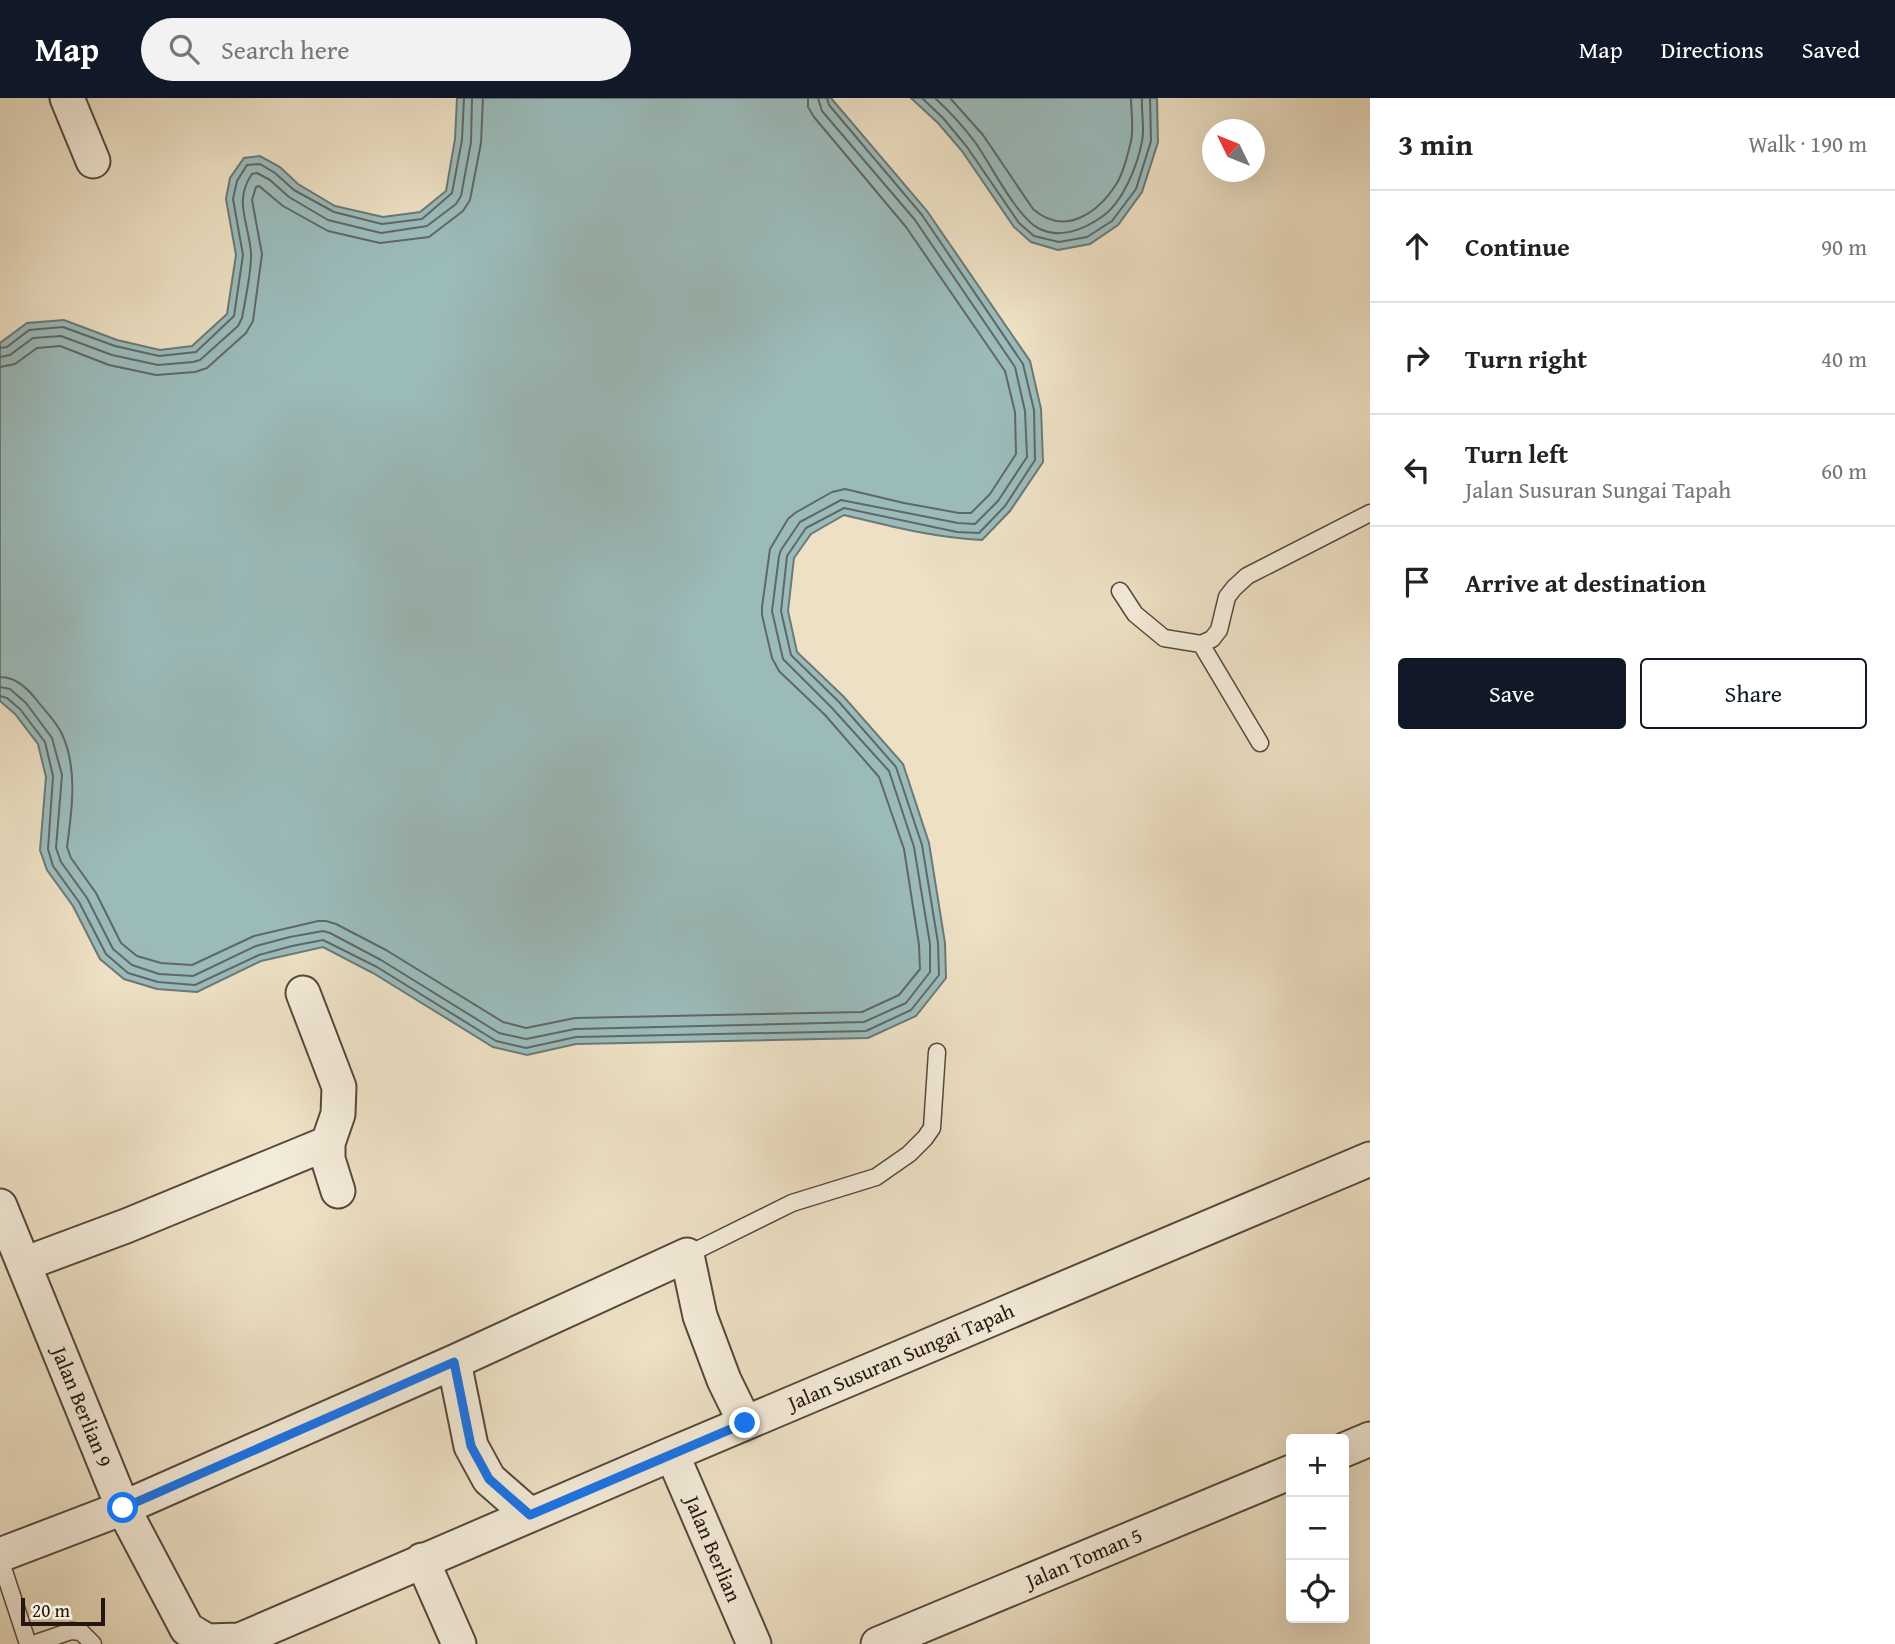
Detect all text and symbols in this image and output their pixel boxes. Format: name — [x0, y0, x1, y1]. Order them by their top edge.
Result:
search box — [141, 18, 631, 81]
text: Map — [35, 25, 99, 73]
icon: search — [165, 30, 203, 68]
text: Search here — [221, 30, 349, 69]
text: Map — [1579, 32, 1623, 67]
text: Directions — [1661, 32, 1764, 67]
text: Saved — [1802, 32, 1860, 67]
north arrow — [1202, 119, 1265, 182]
text: 3 min — [1398, 122, 1473, 166]
text: Walk · 190 m — [1748, 127, 1867, 160]
icon: ahead — [1398, 227, 1436, 265]
text: Continue — [1465, 227, 1570, 266]
text: 90 m — [1821, 230, 1867, 263]
icon: right — [1398, 339, 1436, 377]
text: Turn right — [1465, 339, 1587, 378]
text: 40 m — [1821, 342, 1867, 375]
text: Turn left — [1465, 434, 1568, 473]
icon: left — [1398, 451, 1436, 489]
text: 60 m — [1821, 454, 1867, 487]
text: Jalan Susuran Sungai Tapah — [1465, 473, 1731, 506]
icon: arrive — [1398, 563, 1436, 601]
text: Arrive at destination — [1465, 563, 1706, 602]
button: Save — [1398, 658, 1626, 729]
button: Share — [1640, 658, 1867, 729]
street label: Jalan Susuran Sungai Tapah — [780, 1295, 1019, 1419]
street label: Jalan Berlian 9 — [43, 1339, 121, 1472]
route end — [729, 1407, 760, 1438]
map controls — [1286, 1434, 1349, 1623]
button: + — [1286, 1434, 1349, 1497]
street label: Jalan Berlian — [676, 1488, 750, 1607]
route start — [107, 1492, 138, 1523]
button: − — [1286, 1497, 1349, 1560]
street label: Jalan Toman 5 — [1018, 1519, 1147, 1597]
button: locate — [1286, 1560, 1349, 1623]
scale bar — [21, 1595, 105, 1627]
text: 20 m — [32, 1596, 70, 1624]

